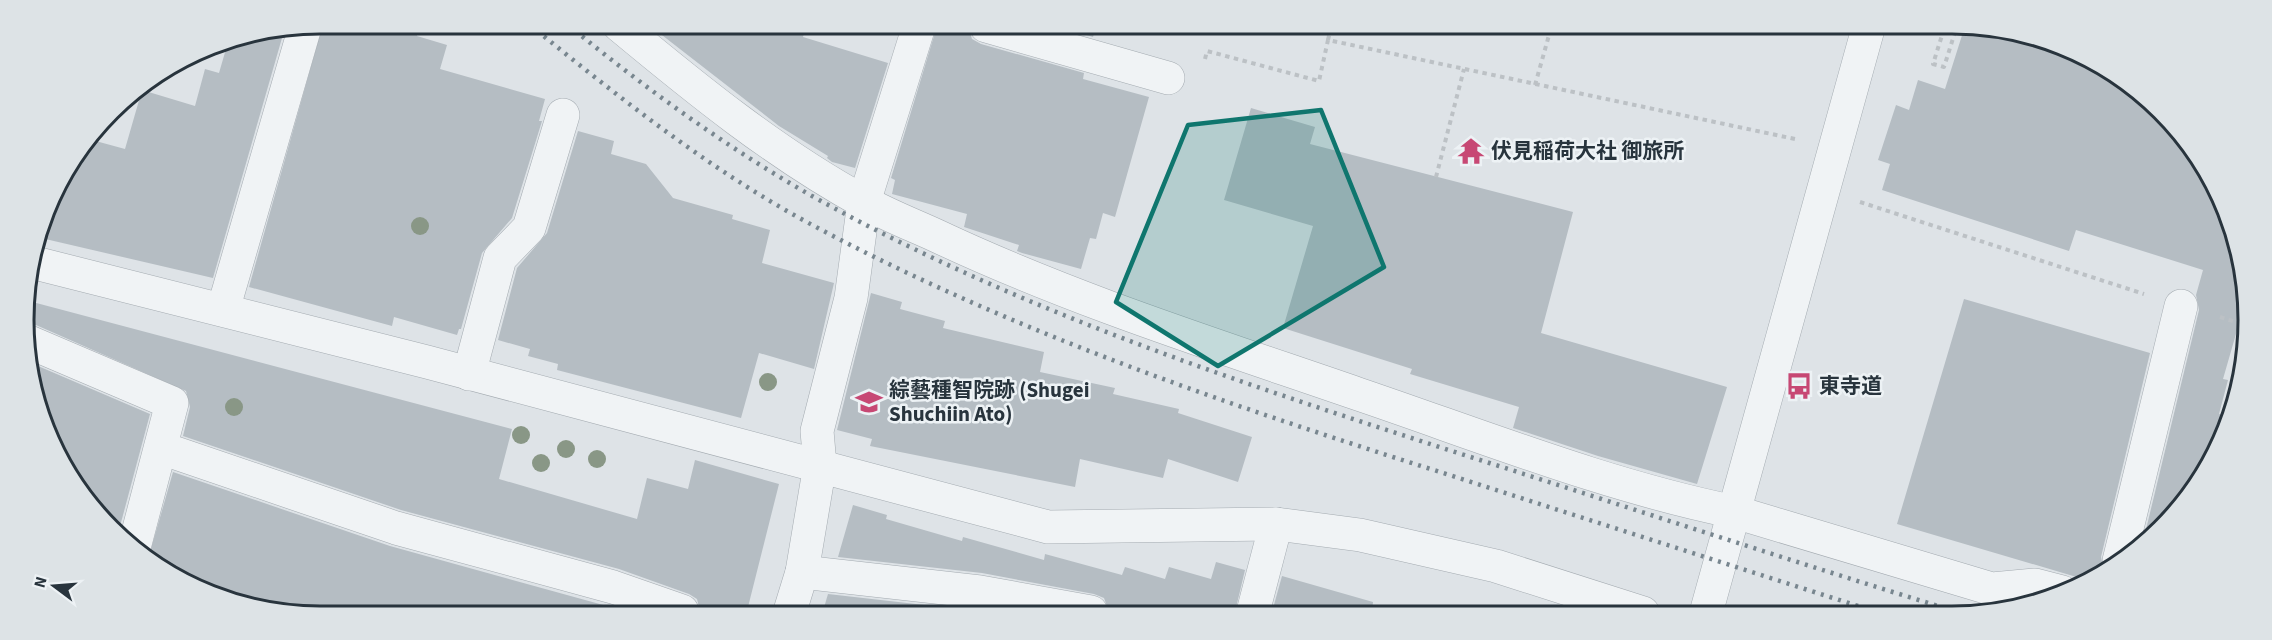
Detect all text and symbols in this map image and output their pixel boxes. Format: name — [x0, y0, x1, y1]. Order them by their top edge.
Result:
temple icon: 伏見稲荷大社 御旅所 — [1456, 136, 1486, 166]
place label: 伏見稲荷大社 御旅所 — [1491, 136, 1684, 166]
bus stop icon: 東寺道 — [1784, 371, 1814, 401]
place label: 東寺道 — [1819, 371, 1882, 401]
place label: 綜藝種智院跡 (Shugei Shuchiin Ato) — [889, 375, 1090, 429]
school or university icon: 綜藝種智院跡 (Shugei Shuchiin Ato) — [854, 387, 884, 417]
north arrow — [24, 556, 84, 616]
text: N — [29, 574, 53, 590]

